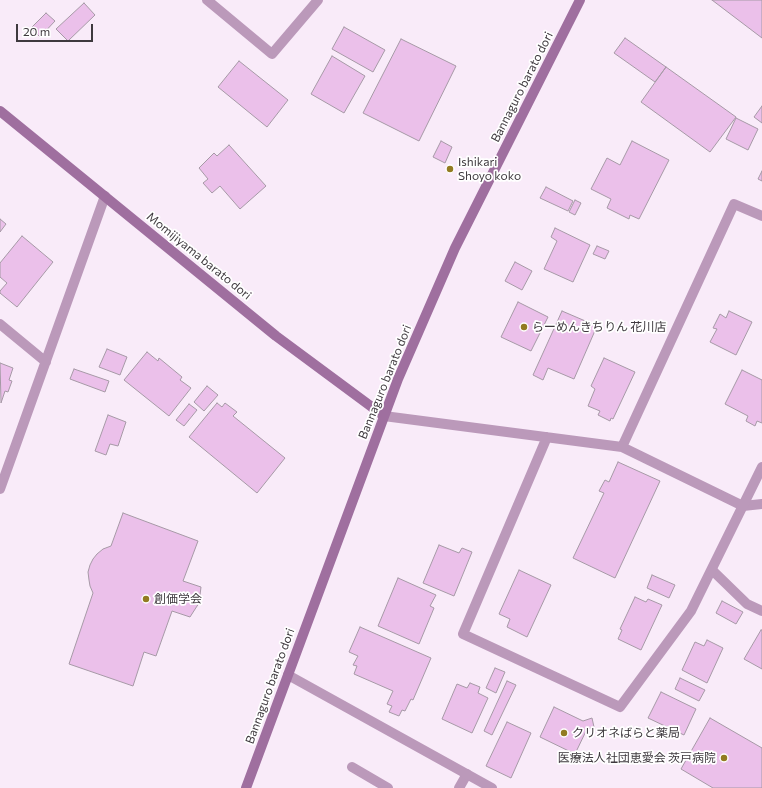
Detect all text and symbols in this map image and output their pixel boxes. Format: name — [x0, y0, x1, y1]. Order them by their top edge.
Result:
scale bar — [18, 16, 95, 42]
text: 20 m — [23, 24, 50, 38]
street label: Bannaguro barato dori — [488, 29, 556, 145]
place label: Ishikari Shoyo koko — [458, 155, 521, 183]
marker: Ishikari Shoyo koko — [445, 164, 455, 174]
street label: Momijiyama barato dori — [144, 209, 254, 303]
place label: らーめんきちりん 花川店 — [532, 320, 666, 334]
marker: らーめんきちりん 花川店 — [519, 322, 529, 332]
street label: Bannaguro barato dori — [355, 323, 415, 441]
place label: 創価学会 — [154, 592, 202, 606]
marker: 創価学会 — [141, 594, 151, 604]
street label: Bannaguro barato dori — [242, 626, 298, 746]
place label: クリオネばらと薬局 — [572, 726, 680, 740]
marker: クリオネばらと薬局 — [559, 728, 569, 738]
place label: 医療法人社団恵愛会 茨戸病院 — [558, 751, 716, 765]
marker: 医療法人社団恵愛会 茨戸病院 — [719, 753, 729, 763]

